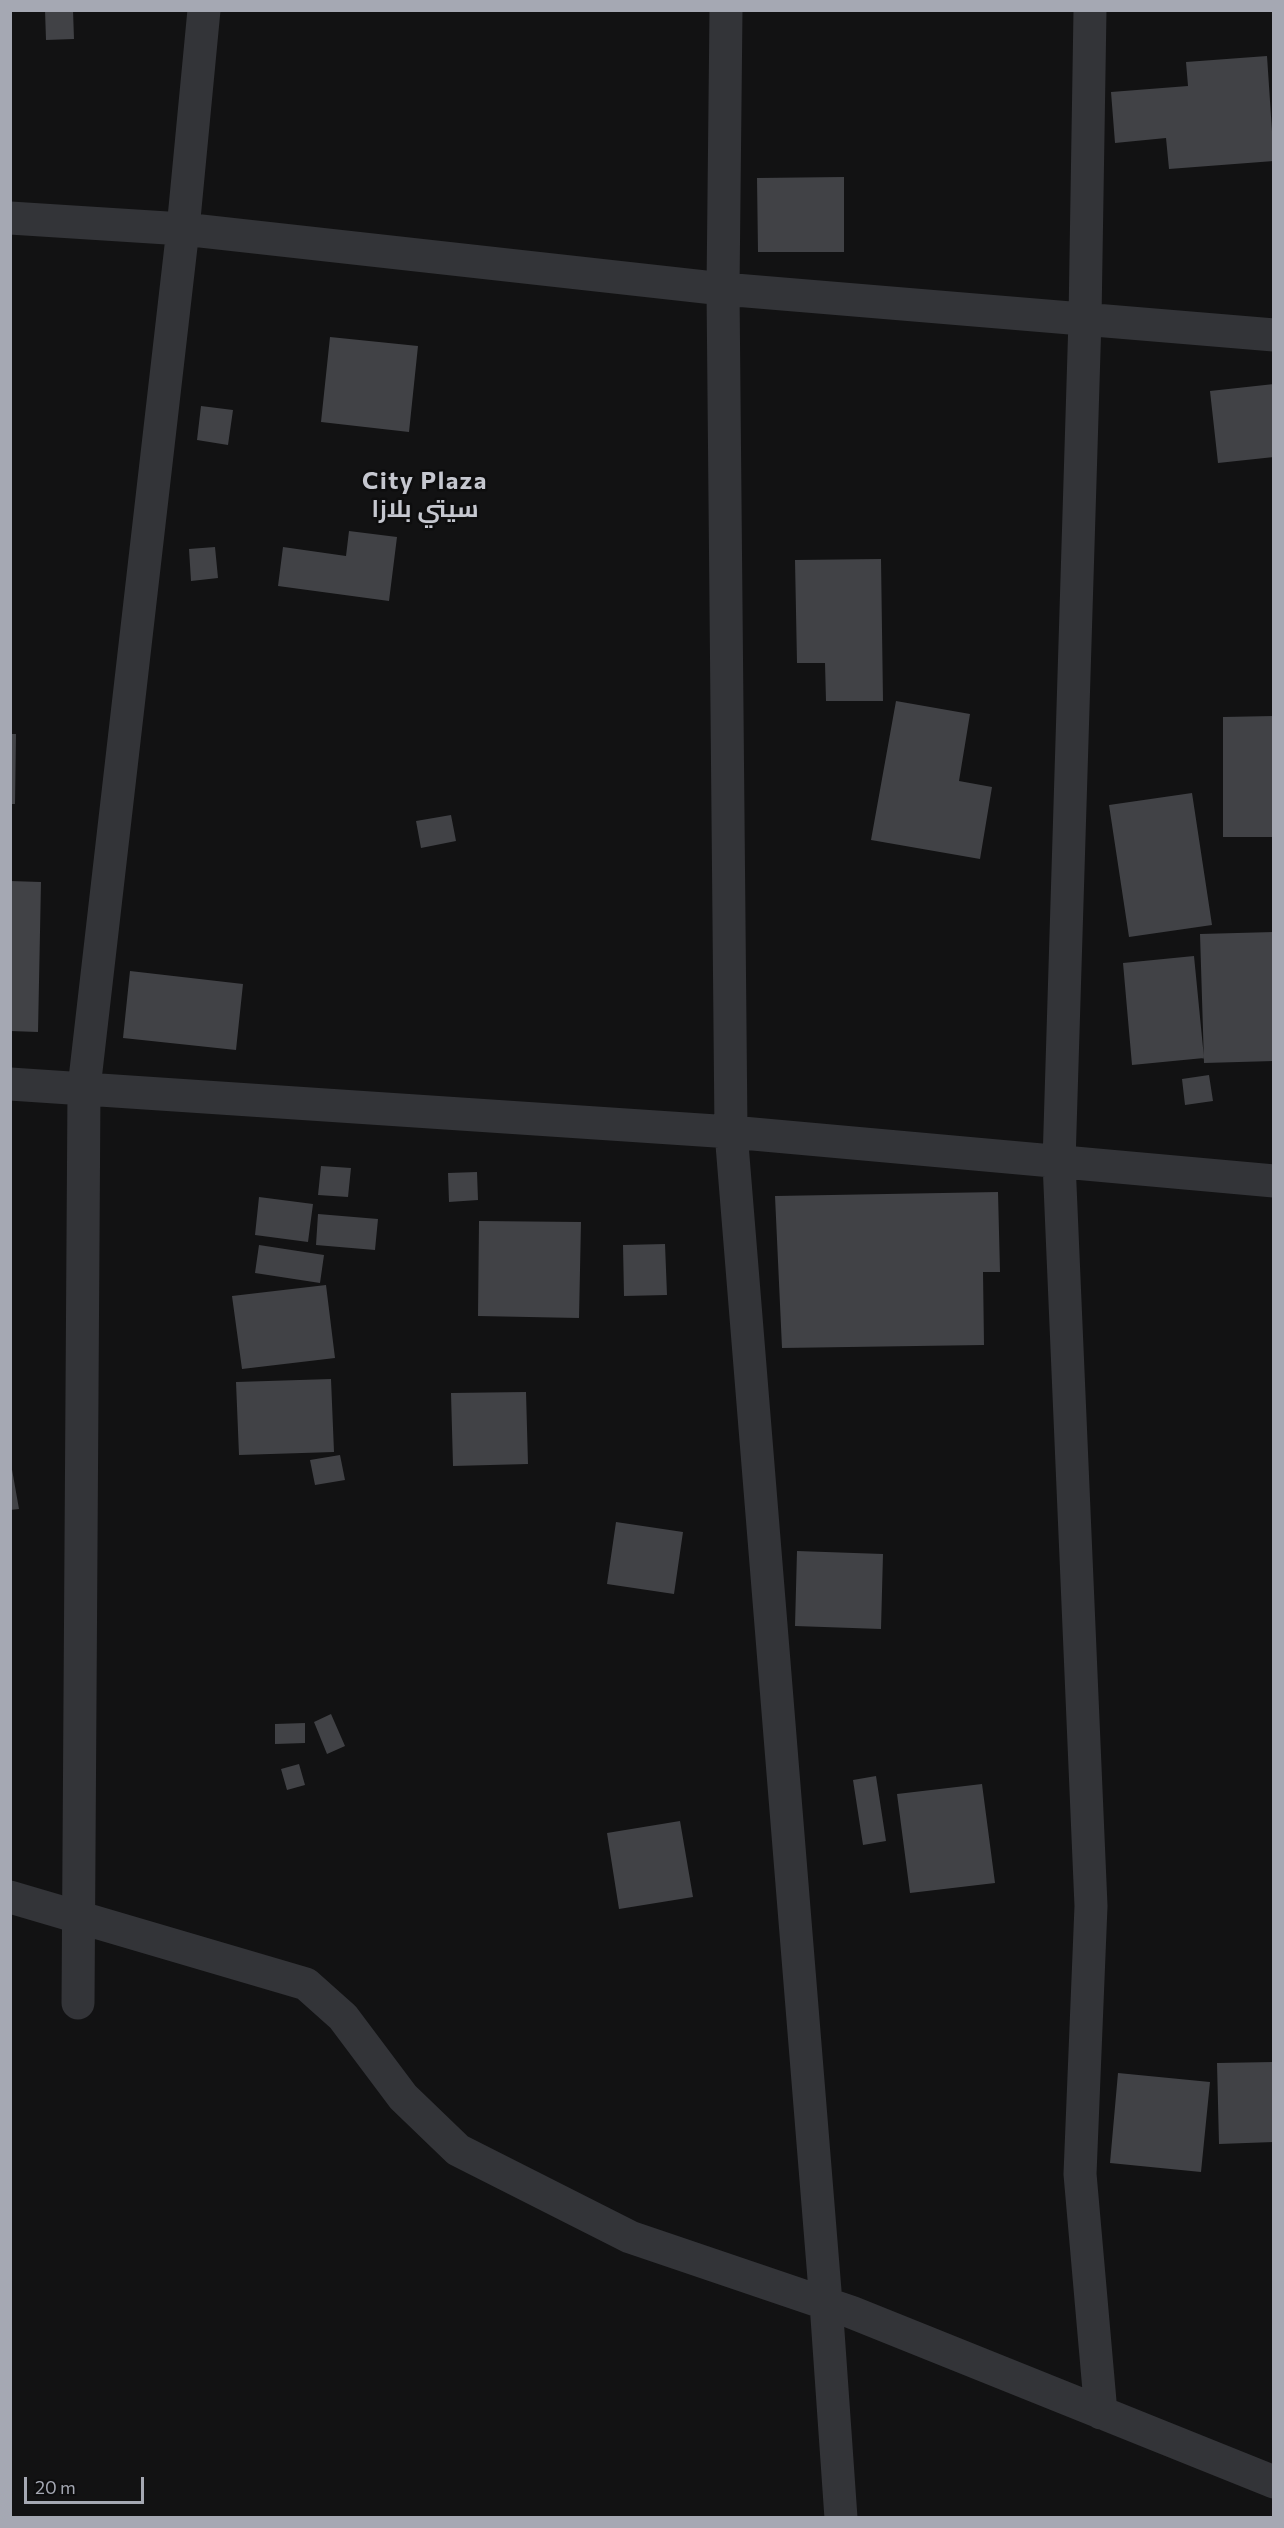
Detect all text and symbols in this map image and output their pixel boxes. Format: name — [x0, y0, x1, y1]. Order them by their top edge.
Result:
district label: City Plaza سيتي بلازا — [362, 467, 488, 523]
scale bar — [27, 2465, 147, 2503]
text: 20 m — [35, 2476, 76, 2498]

